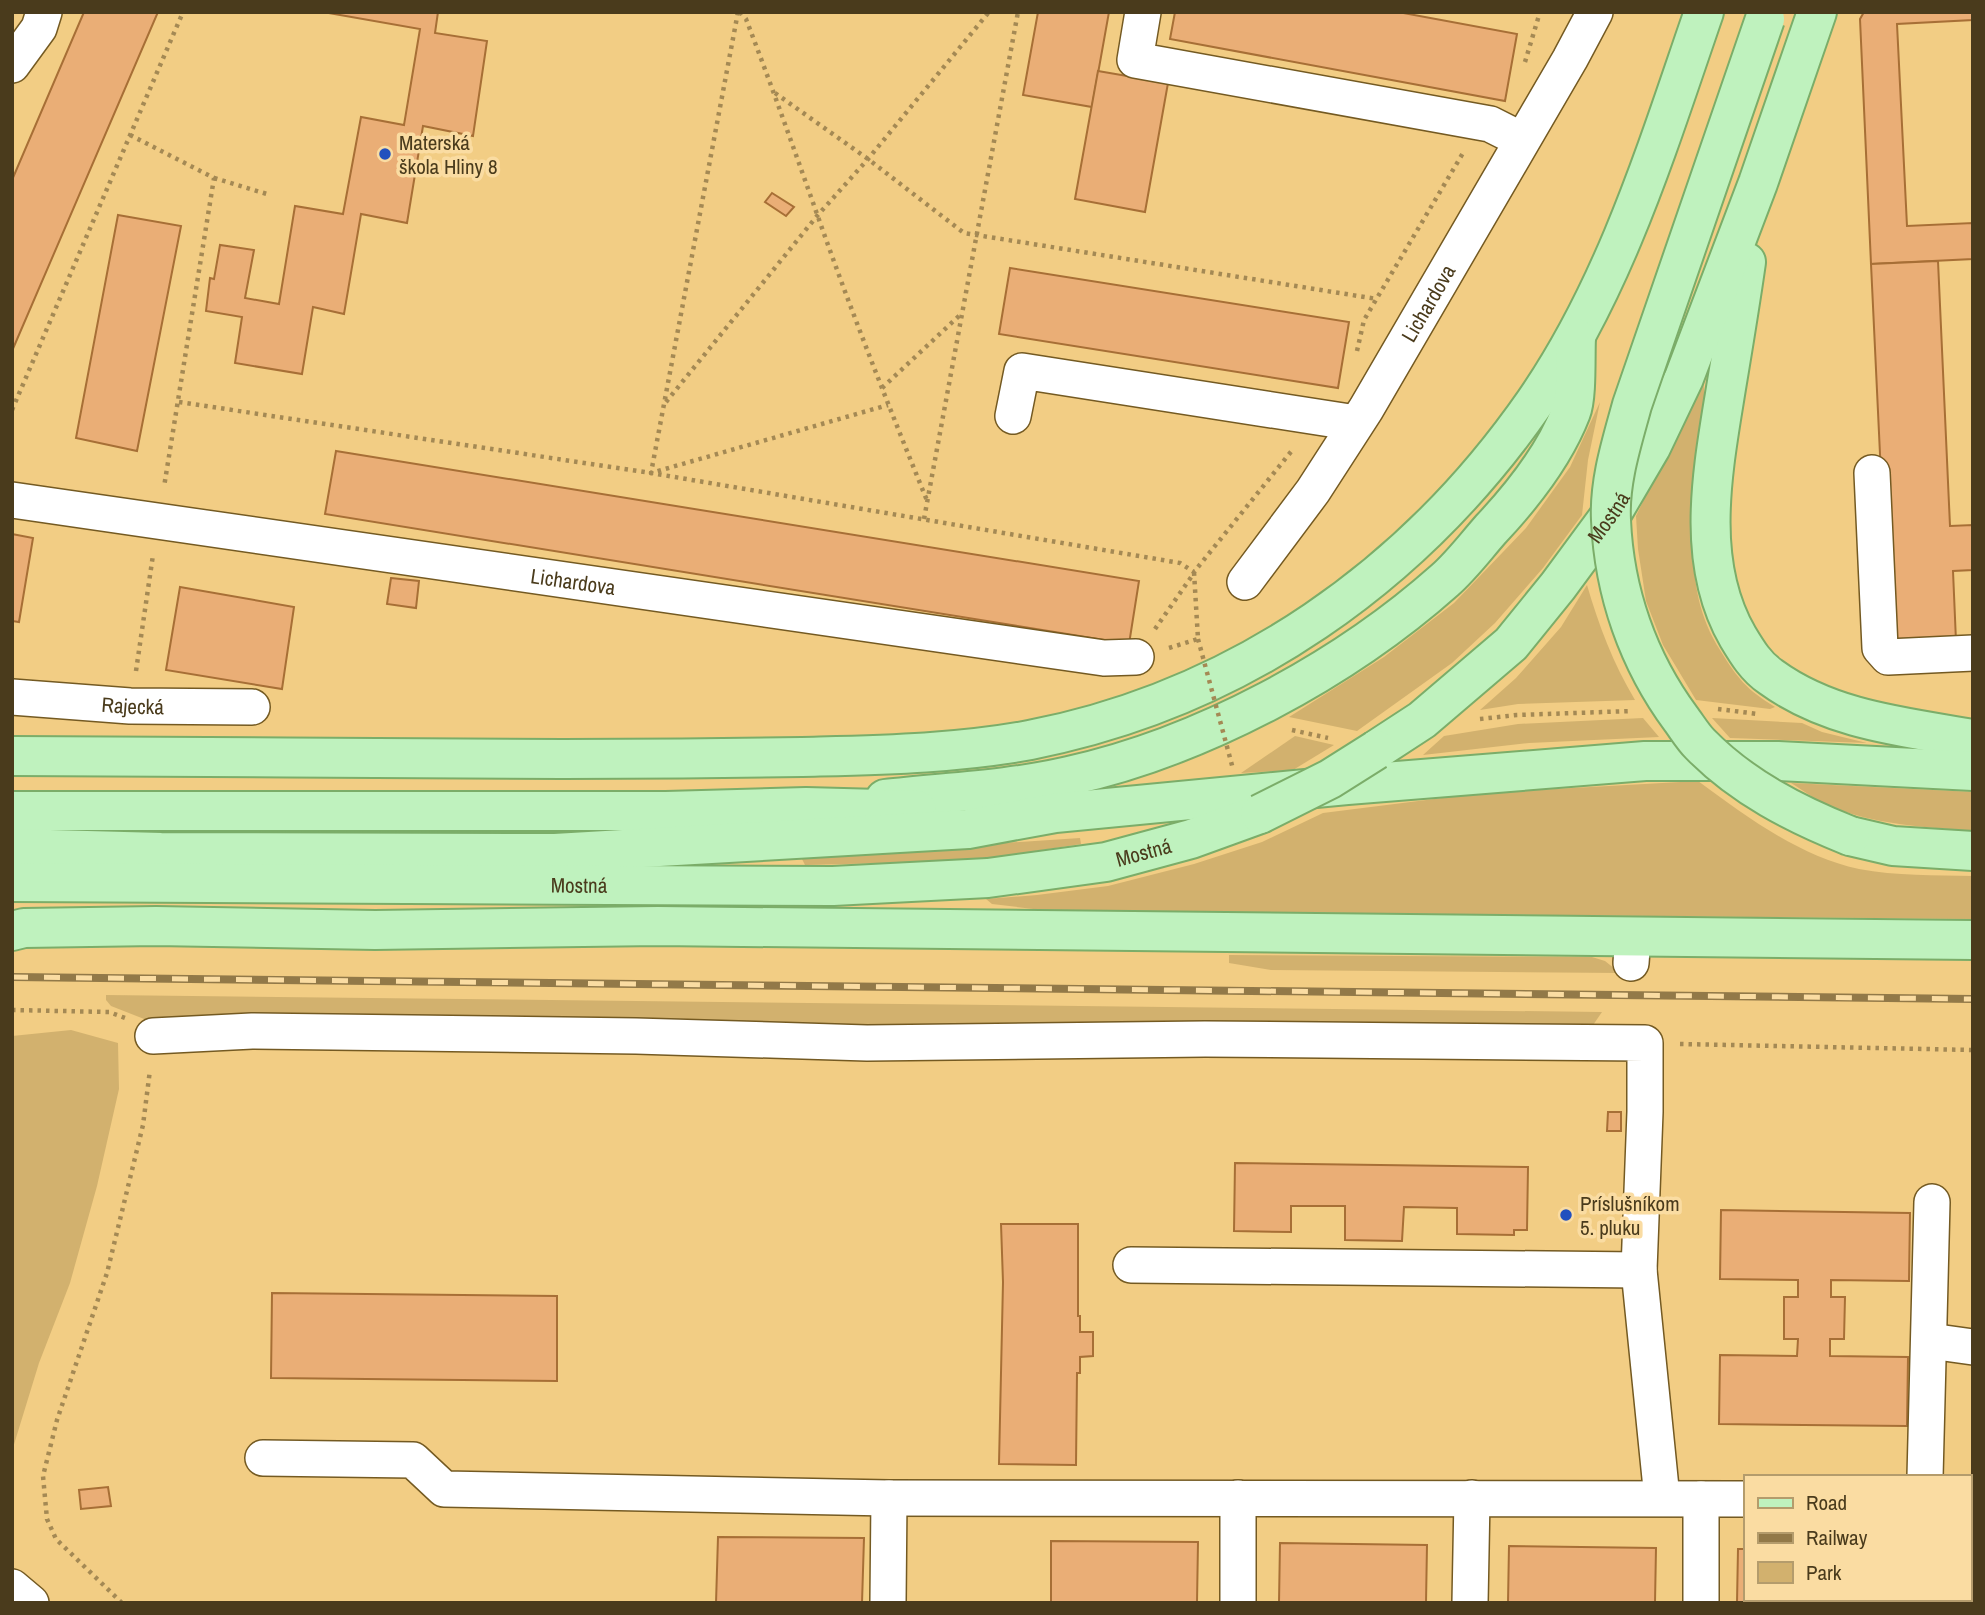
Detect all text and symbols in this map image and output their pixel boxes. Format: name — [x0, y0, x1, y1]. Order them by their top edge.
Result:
place label: Materská škola Hliny 8 — [399, 128, 498, 181]
marker: Materská škola Hliny 8 — [377, 146, 393, 162]
street label: Lichardova — [1394, 258, 1462, 347]
street label: Mostná — [1580, 486, 1636, 549]
street label: Lichardova — [529, 561, 618, 602]
street label: Rajecká — [101, 689, 164, 721]
street label: Mostná — [1112, 830, 1175, 873]
street label: Mostná — [551, 870, 608, 899]
place label: Príslušníkom 5. pluku — [1580, 1189, 1680, 1242]
marker: Príslušníkom 5. pluku — [1558, 1207, 1574, 1223]
legend — [1744, 1475, 1971, 1601]
text: Road — [1806, 1488, 1847, 1517]
text: Railway — [1806, 1523, 1868, 1552]
text: Park — [1806, 1558, 1842, 1587]

